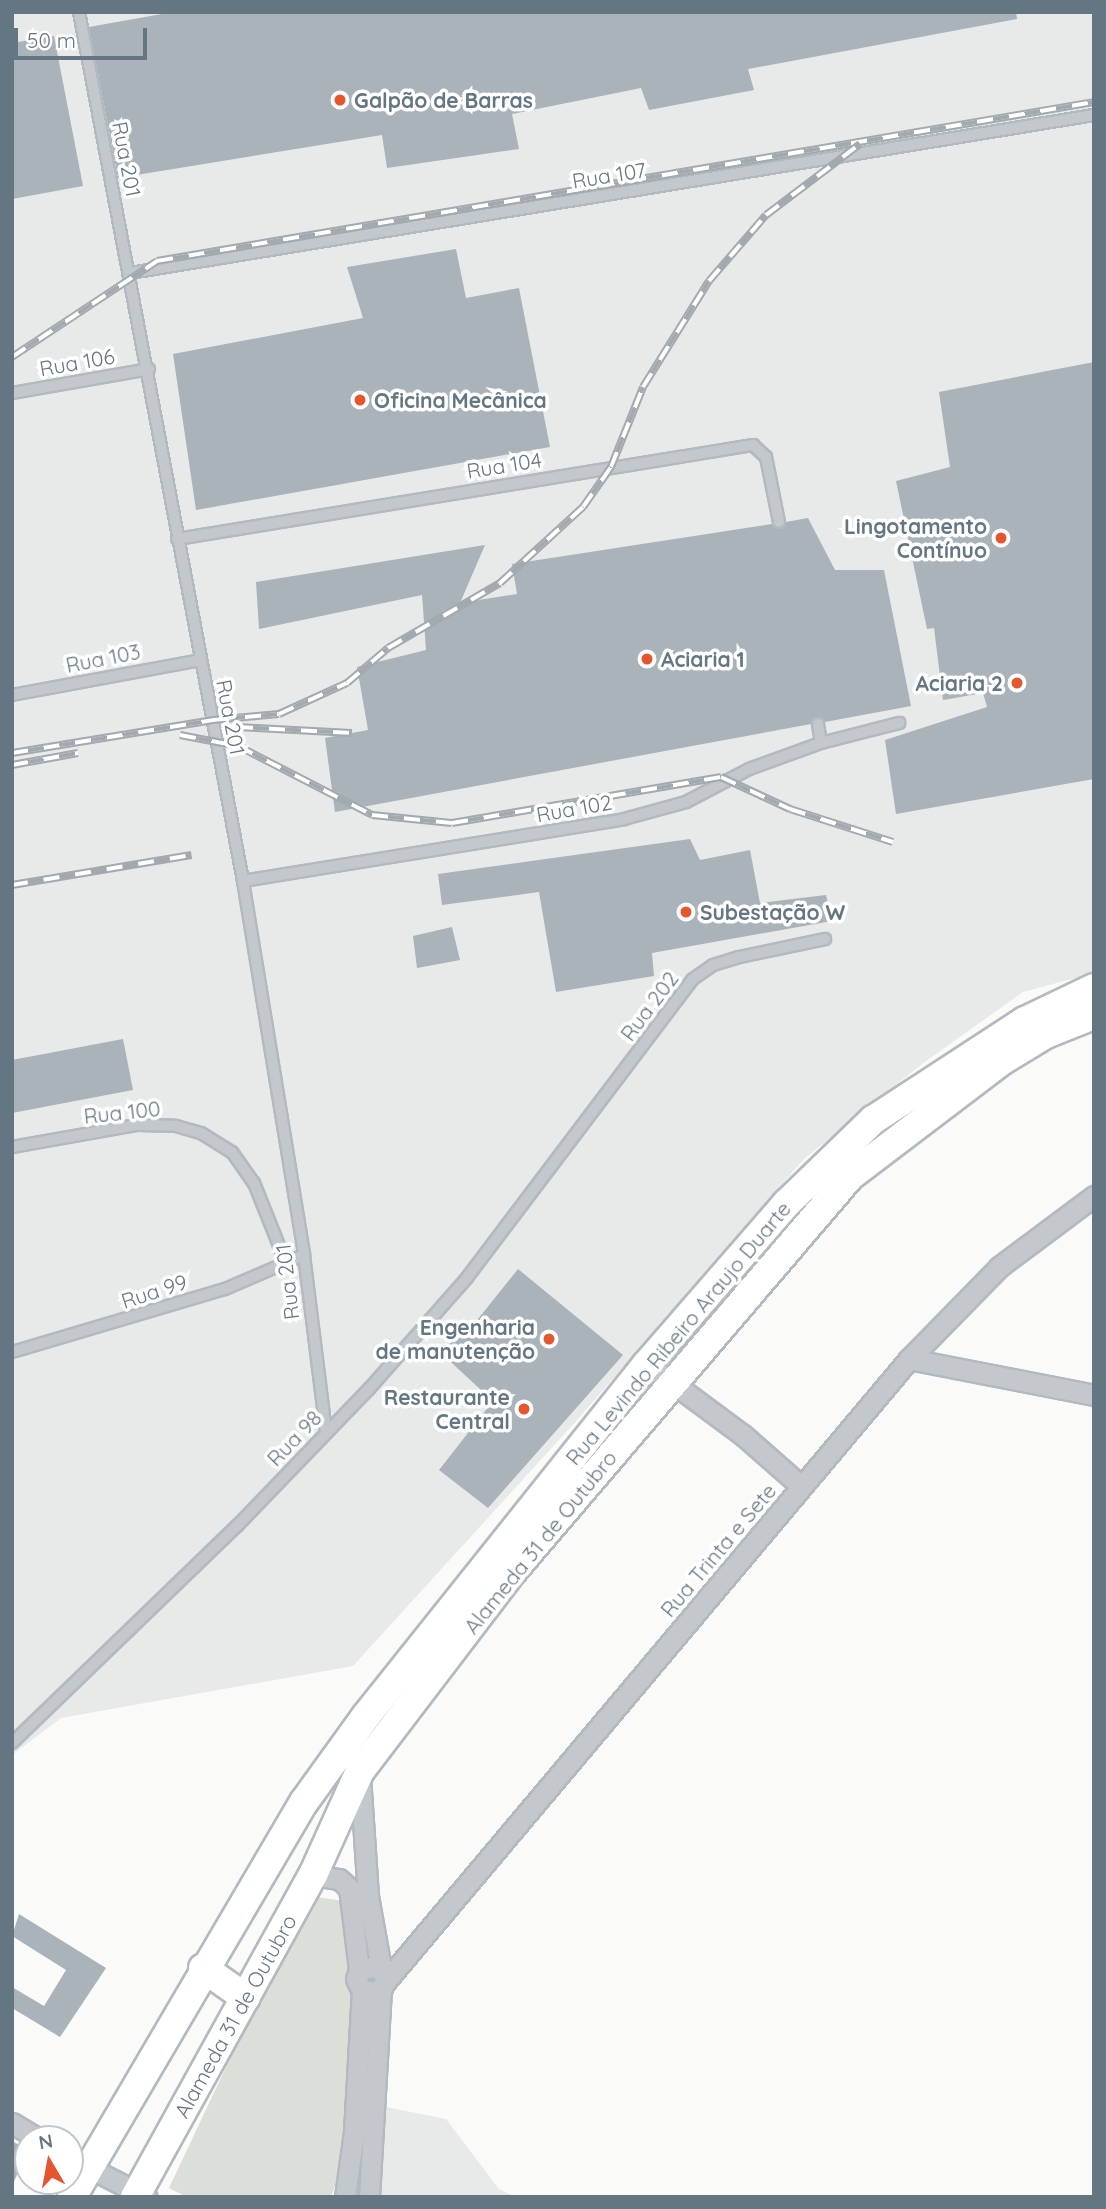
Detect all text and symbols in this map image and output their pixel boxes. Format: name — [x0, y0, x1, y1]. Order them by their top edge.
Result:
scale bar — [18, 14, 150, 58]
text: 50 m — [27, 27, 76, 53]
place label: Galpão de Barras — [354, 87, 533, 113]
marker: Galpão de Barras — [332, 92, 348, 108]
street label: Rua 201 — [107, 119, 147, 199]
street label: Rua 107 — [570, 157, 648, 193]
street label: Rua 106 — [37, 343, 117, 381]
place label: Oficina Mecânica — [374, 387, 547, 413]
marker: Oficina Mecânica — [352, 392, 368, 408]
street label: Rua 104 — [465, 447, 543, 483]
place label: Lingotamento Contínuo — [844, 513, 987, 563]
marker: Lingotamento Contínuo — [993, 530, 1009, 546]
street label: Rua 103 — [64, 638, 142, 678]
place label: Aciaria 1 — [661, 646, 745, 672]
marker: Aciaria 1 — [639, 651, 655, 667]
place label: Aciaria 2 — [915, 670, 1003, 696]
marker: Aciaria 2 — [1009, 675, 1025, 691]
street label: Rua 201 — [211, 677, 251, 757]
street label: Rua 102 — [534, 789, 614, 827]
place label: Subestação W — [700, 899, 845, 925]
marker: Subestação W — [678, 904, 694, 920]
street label: Rua 202 — [615, 966, 683, 1046]
street label: Rua 100 — [82, 1095, 162, 1129]
street label: Rua Levindo Ribeiro Araujo Duarte — [560, 1196, 796, 1470]
street label: Rua 201 — [270, 1243, 304, 1321]
street label: Rua 99 — [118, 1269, 190, 1313]
place label: Engenharia de manutenção — [376, 1314, 535, 1364]
marker: Engenharia de manutenção — [541, 1331, 557, 1347]
place label: Restaurante Central — [384, 1384, 510, 1434]
marker: Restaurante Central — [516, 1401, 532, 1417]
street label: Rua 98 — [262, 1405, 326, 1471]
street label: Alameda 31 de Outubro — [458, 1445, 622, 1639]
street label: Rua Trinta e Sete — [655, 1478, 781, 1622]
street label: Alameda 31 de Outubro — [169, 1910, 301, 2122]
north arrow — [14, 2125, 84, 2195]
text: N — [37, 2128, 55, 2154]

